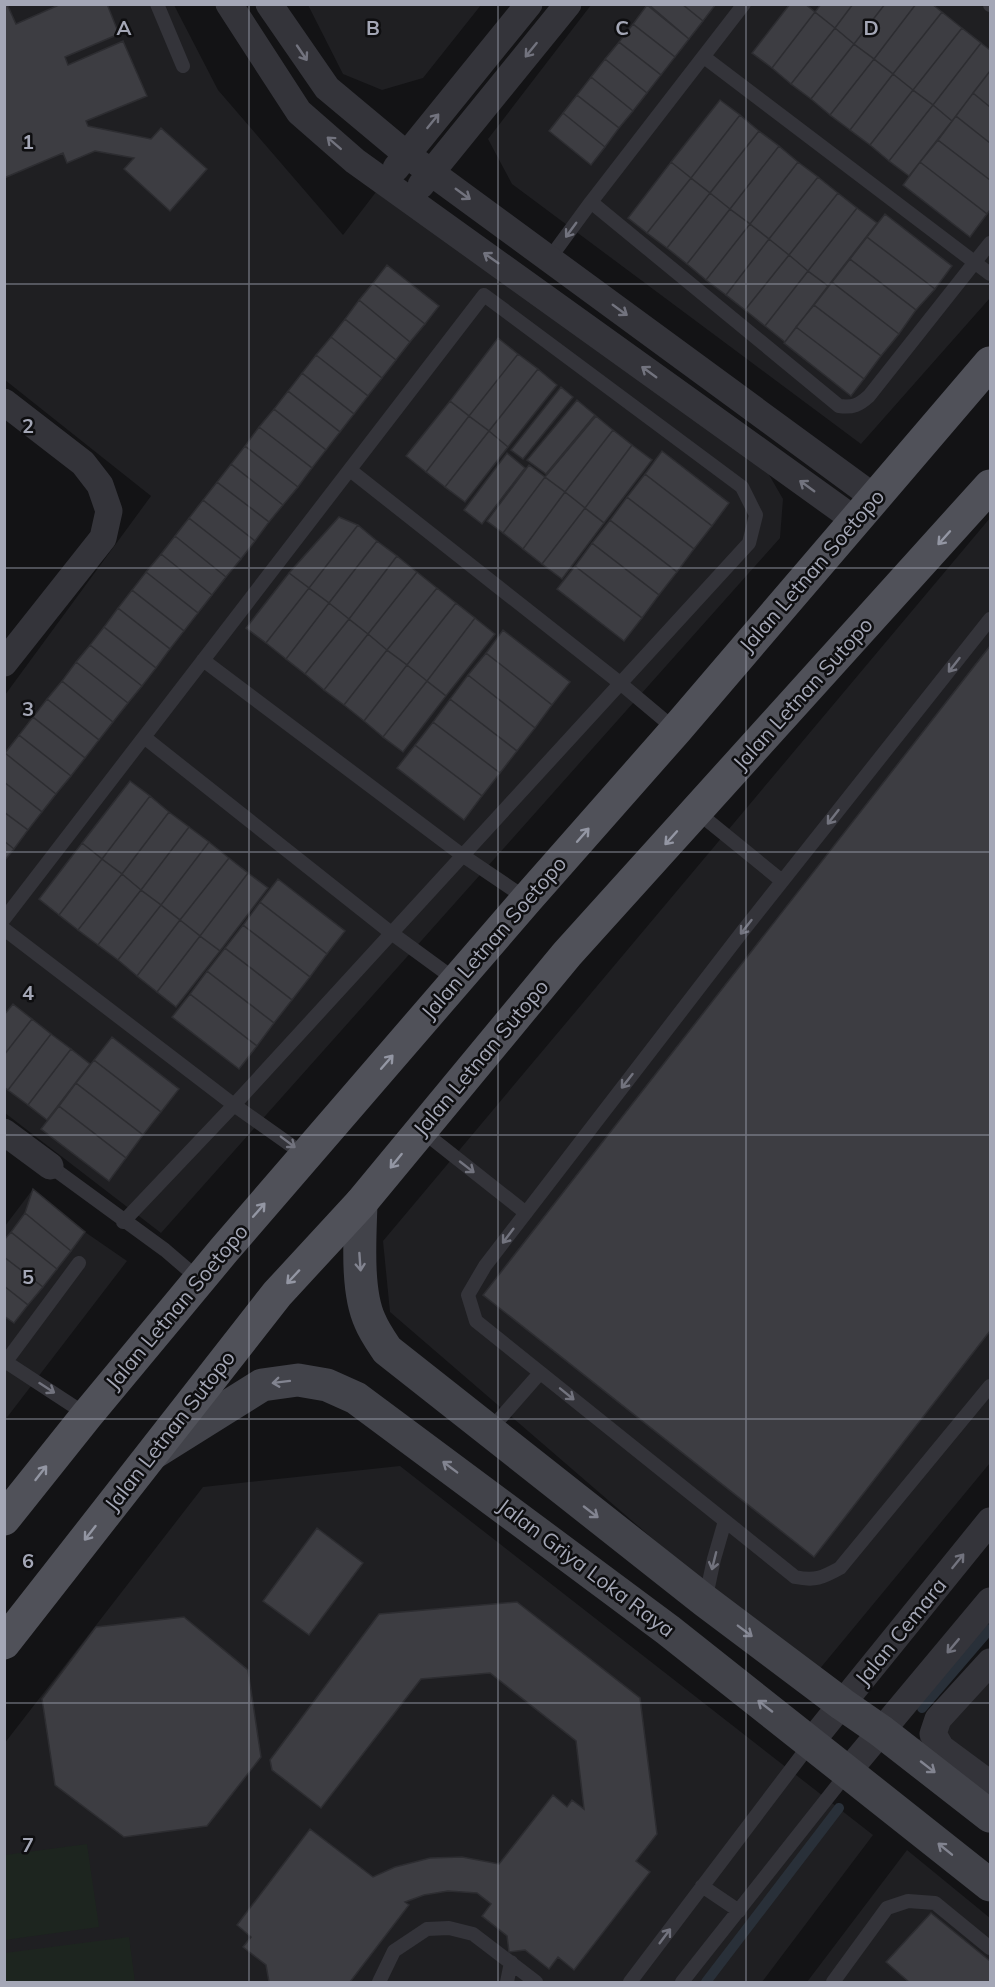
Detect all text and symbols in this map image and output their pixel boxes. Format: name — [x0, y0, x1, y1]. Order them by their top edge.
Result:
text: A — [117, 15, 132, 40]
text: B — [366, 15, 380, 40]
text: C — [615, 15, 629, 40]
text: D — [863, 15, 879, 40]
one-way arrow — [525, 42, 538, 58]
one-way arrow — [296, 44, 308, 60]
one-way arrow — [427, 113, 440, 129]
text: 1 — [22, 129, 34, 154]
one-way arrow — [326, 136, 342, 149]
one-way arrow — [455, 188, 471, 200]
one-way arrow — [565, 222, 577, 238]
one-way arrow — [483, 252, 499, 264]
one-way arrow — [612, 303, 628, 316]
one-way arrow — [641, 366, 657, 378]
text: 2 — [22, 413, 34, 438]
one-way arrow — [800, 480, 816, 492]
street label: Jalan Letnan Soetopo — [733, 483, 889, 657]
one-way arrow — [937, 531, 951, 546]
street label: Jalan Letnan Sutopo — [727, 612, 878, 775]
one-way arrow — [947, 656, 960, 672]
text: 3 — [22, 696, 34, 721]
one-way arrow — [826, 809, 839, 825]
one-way arrow — [576, 828, 590, 843]
one-way arrow — [664, 830, 678, 845]
street label: Jalan Letnan Soetopo — [415, 850, 571, 1024]
one-way arrow — [740, 918, 753, 934]
street label: Jalan Letnan Sutopo — [407, 974, 553, 1141]
text: 4 — [22, 980, 34, 1005]
one-way arrow — [380, 1055, 394, 1070]
one-way arrow — [621, 1073, 634, 1089]
one-way arrow — [279, 1136, 295, 1149]
one-way arrow — [389, 1153, 403, 1168]
one-way arrow — [459, 1160, 475, 1173]
one-way arrow — [252, 1203, 266, 1218]
street label: Jalan Letnan Soetopo — [99, 1218, 253, 1394]
one-way arrow — [502, 1227, 515, 1243]
one-way arrow — [355, 1251, 366, 1271]
text: 5 — [22, 1264, 34, 1289]
one-way arrow — [286, 1269, 300, 1284]
street label: Jalan Letnan Sutopo — [98, 1345, 240, 1516]
one-way arrow — [272, 1377, 291, 1388]
one-way arrow — [38, 1383, 55, 1395]
one-way arrow — [559, 1388, 575, 1401]
one-way arrow — [442, 1461, 458, 1473]
one-way arrow — [34, 1465, 47, 1481]
street label: Jalan Griya Loka Raya — [493, 1492, 680, 1642]
one-way arrow — [583, 1505, 599, 1518]
one-way arrow — [83, 1525, 96, 1541]
text: 6 — [22, 1548, 34, 1573]
one-way arrow — [707, 1551, 719, 1570]
one-way arrow — [952, 1553, 965, 1569]
street label: Jalan Cemara — [849, 1572, 952, 1690]
one-way arrow — [737, 1625, 753, 1638]
one-way arrow — [946, 1638, 960, 1653]
one-way arrow — [758, 1700, 774, 1713]
one-way arrow — [919, 1761, 935, 1774]
text: 7 — [22, 1832, 34, 1857]
one-way arrow — [937, 1842, 953, 1855]
one-way arrow — [659, 1928, 671, 1944]

